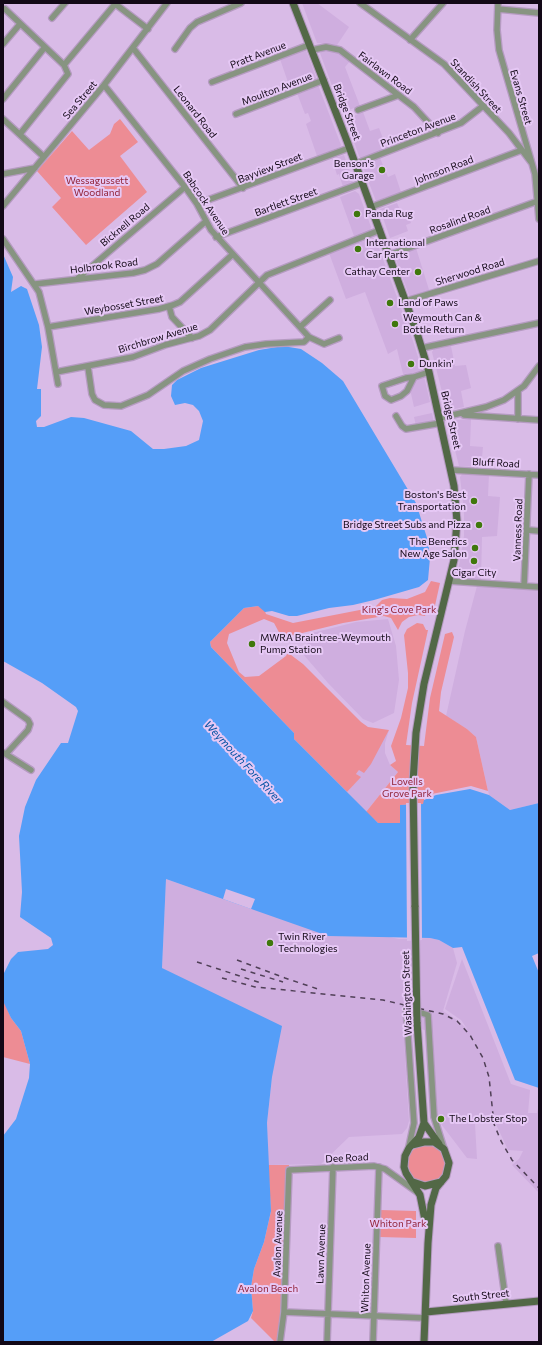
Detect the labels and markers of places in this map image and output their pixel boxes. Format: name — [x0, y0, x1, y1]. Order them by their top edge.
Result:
place label: Benson's Garage — [334, 158, 374, 182]
marker: Benson's Garage — [377, 165, 387, 175]
place label: Panda Rug — [365, 208, 413, 220]
marker: Panda Rug — [352, 209, 362, 219]
place label: International Car Parts — [366, 237, 425, 260]
marker: International Car Parts — [353, 244, 363, 254]
place label: Cathay Center — [345, 266, 410, 278]
marker: Cathay Center — [413, 267, 423, 277]
place label: Land of Paws — [398, 297, 458, 309]
marker: Land of Paws — [385, 298, 395, 308]
place label: Weymouth Can & Bottle Return — [403, 312, 482, 336]
marker: Weymouth Can & Bottle Return — [390, 319, 400, 329]
place label: Dunkin' — [419, 358, 453, 370]
marker: Dunkin' — [406, 359, 416, 369]
place label: Boston's Best Transportation — [397, 489, 466, 512]
marker: Boston's Best Transportation — [469, 496, 479, 506]
place label: Bridge Street Subs and Pizza — [343, 519, 471, 531]
marker: Bridge Street Subs and Pizza — [474, 520, 484, 530]
place label: The Benefics New Age Salon — [400, 536, 467, 560]
marker: The Benefics New Age Salon — [470, 543, 480, 553]
marker: Cigar City — [469, 556, 479, 566]
place label: Cigar City — [452, 567, 496, 579]
place label: MWRA Braintree-Weymouth Pump Station — [260, 632, 391, 656]
marker: MWRA Braintree-Weymouth Pump Station — [247, 639, 257, 649]
place label: Twin River Technologies — [278, 931, 338, 954]
marker: Twin River Technologies — [265, 938, 275, 948]
place label: The Lobster Stop — [449, 1113, 527, 1125]
marker: The Lobster Stop — [436, 1114, 446, 1124]

